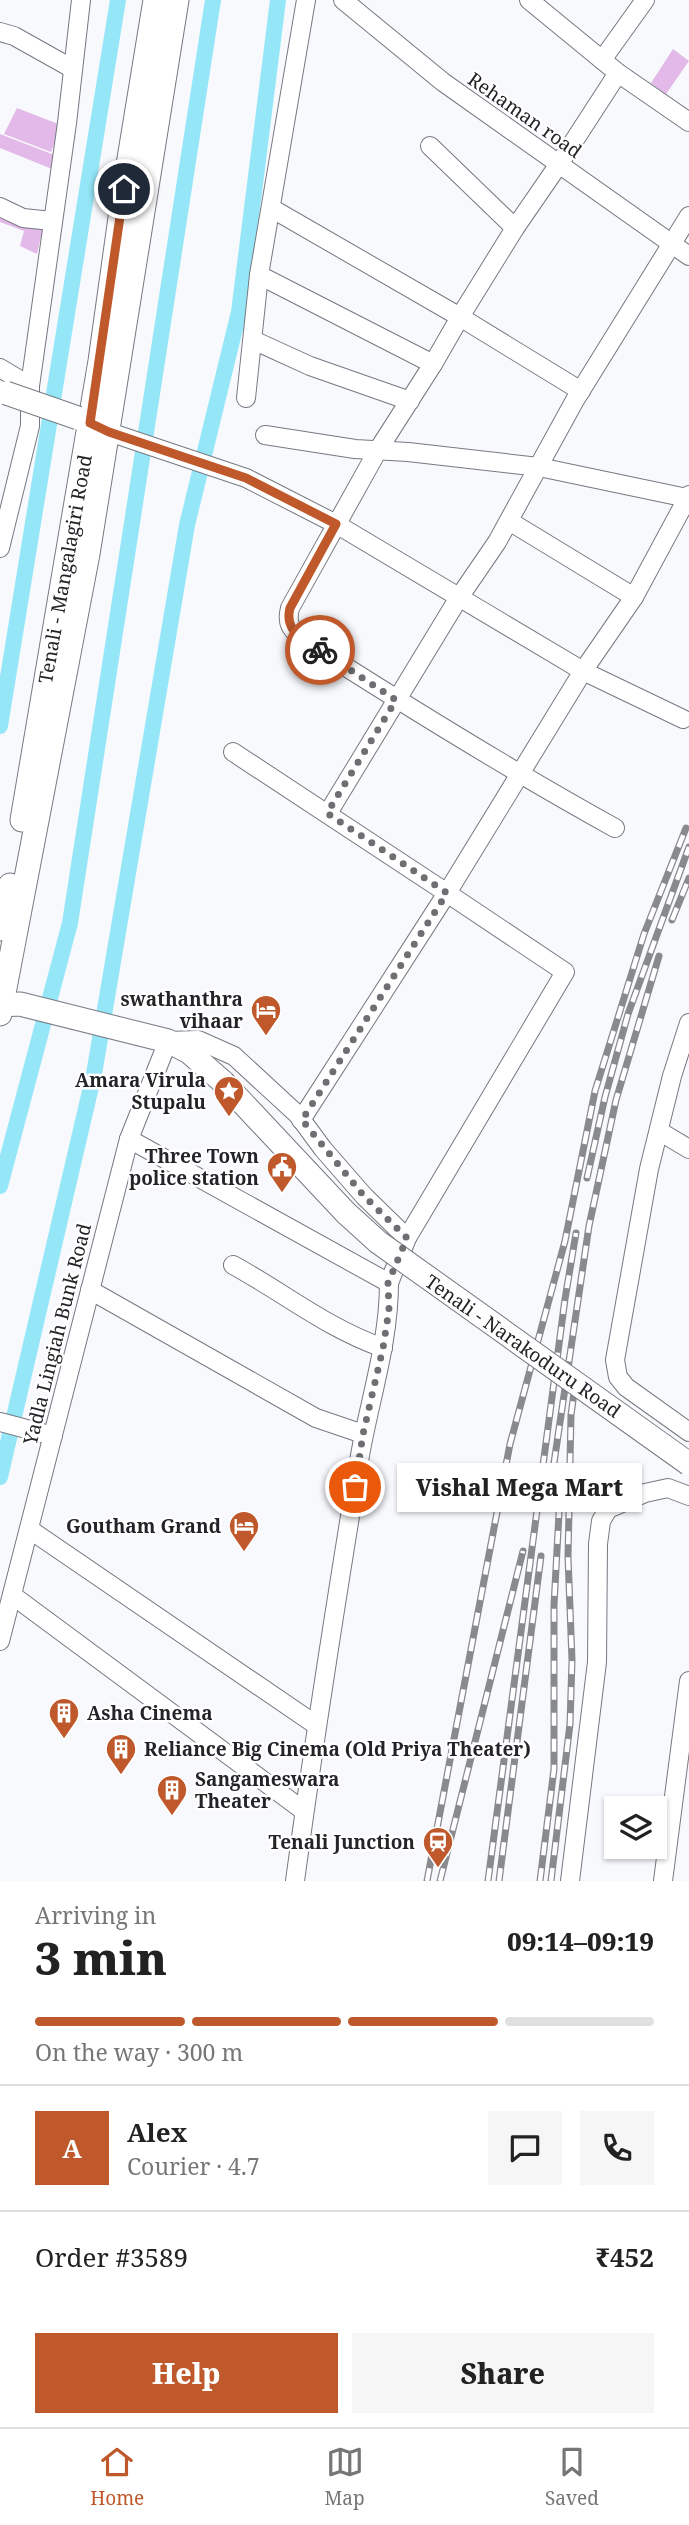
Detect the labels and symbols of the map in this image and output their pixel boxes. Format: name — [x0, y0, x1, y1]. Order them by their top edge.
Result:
street label: Rehaman road — [463, 66, 587, 164]
pin — [94, 159, 154, 219]
street label: Tenali - Mangalagiri Road — [32, 452, 98, 685]
courier — [285, 615, 355, 685]
place label: swathanthra vihaar — [120, 986, 243, 1034]
hotel icon: swathanthra vihaar — [249, 993, 283, 1037]
place label: Amara Virula Stupalu — [75, 1067, 206, 1115]
place icon: Amara Virula Stupalu — [212, 1074, 246, 1118]
place label: Three Town police station — [129, 1143, 259, 1191]
public building icon: Three Town police station — [265, 1150, 299, 1194]
street label: Yadla Lingiah Bunk Road — [17, 1220, 97, 1448]
street label: Tenali - Narakoduru Road — [420, 1268, 626, 1424]
pin — [325, 1457, 385, 1517]
callout: Vishal Mega Mart — [397, 1462, 642, 1512]
hotel icon: Goutham Grand — [227, 1509, 261, 1553]
place label: Goutham Grand — [66, 1513, 222, 1539]
building icon: Asha Cinema — [47, 1696, 81, 1740]
place label: Asha Cinema — [87, 1700, 213, 1726]
building icon: Reliance Big Cinema (Old Priya Theater) — [104, 1732, 138, 1776]
place label: Reliance Big Cinema (Old Priya Theater) — [144, 1736, 531, 1762]
place label: Sangameswara Theater — [195, 1766, 339, 1814]
building icon: Sangameswara Theater — [155, 1773, 189, 1817]
station icon: Tenali Junction — [421, 1825, 455, 1869]
place label: Tenali Junction — [268, 1829, 415, 1855]

